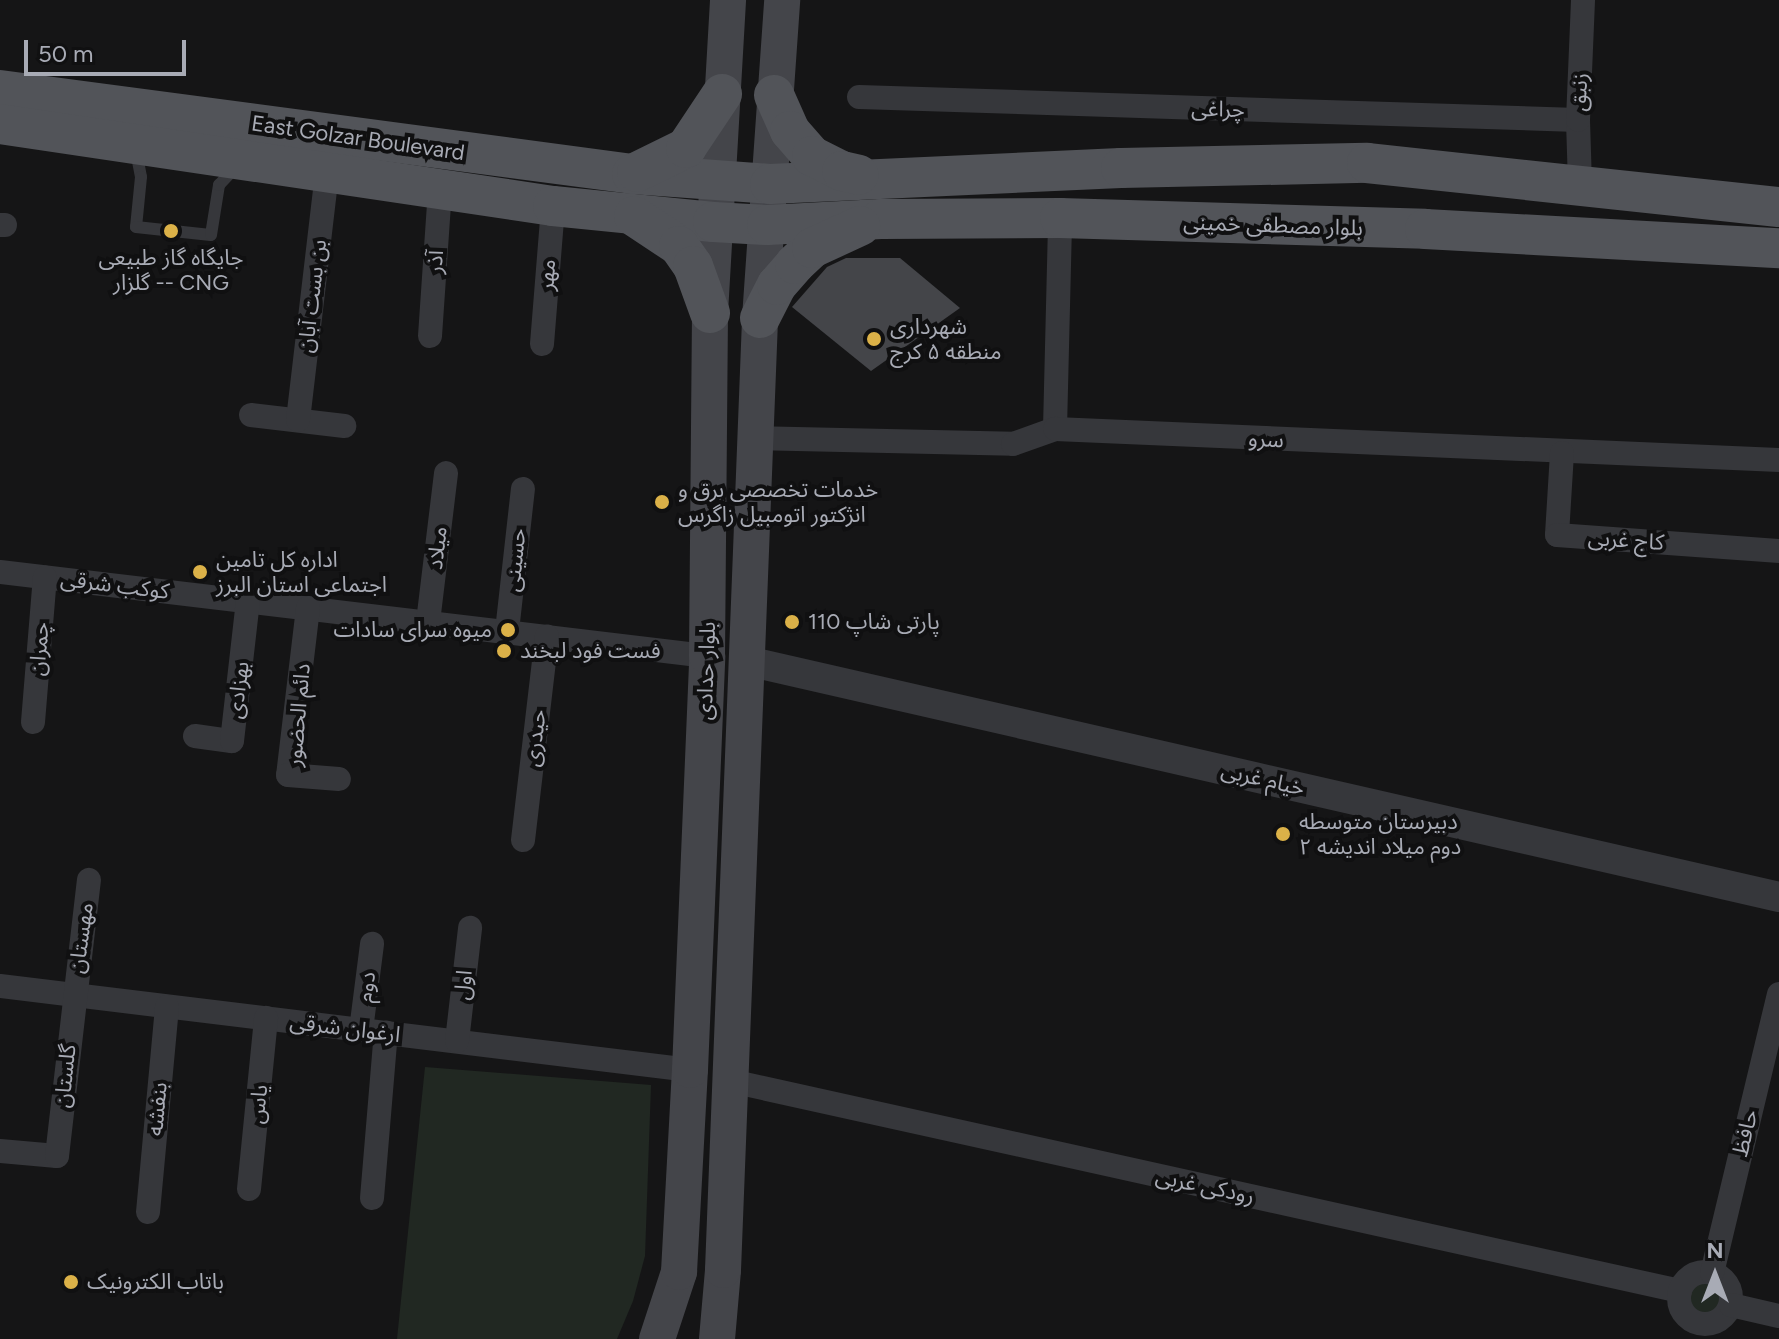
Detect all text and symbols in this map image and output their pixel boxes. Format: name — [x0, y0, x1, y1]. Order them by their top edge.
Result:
scale bar — [28, 24, 190, 74]
text: 50 m — [38, 39, 94, 68]
street label: زنبق — [1565, 72, 1593, 112]
street label: چراغی — [1191, 95, 1245, 123]
street label: East Golzar Boulevard — [250, 110, 466, 166]
street label: بلوار مصطفی خمینی — [1183, 209, 1363, 241]
marker: جایگاه گاز طبیعی گلزار -- CNG — [162, 222, 180, 240]
street label: بن بست آبان — [292, 238, 332, 354]
place label: جایگاه گاز طبیعی گلزار -- CNG — [98, 244, 244, 296]
street label: آذر — [421, 249, 449, 275]
street label: مهر — [533, 258, 561, 292]
place label: شهرداری منطقه ۵ کرج — [890, 313, 1002, 364]
marker: شهرداری منطقه ۵ کرج — [865, 330, 883, 348]
street label: سرو — [1247, 425, 1285, 453]
place label: خدمات تخصصی برق و انژکتور اتومبیل زاگرس — [678, 476, 878, 528]
marker: خدمات تخصصی برق و انژکتور اتومبیل زاگرس — [653, 493, 671, 511]
street label: کاج غربی — [1587, 524, 1665, 556]
street label: میلاد — [421, 525, 453, 571]
street label: حسینی — [499, 527, 531, 593]
place label: اداره کل تامین اجتماعی استان البرز — [216, 546, 387, 598]
marker: اداره کل تامین اجتماعی استان البرز — [191, 563, 209, 581]
street label: کوکب شرقی — [59, 565, 171, 605]
place label: پارتی شاپ 110 — [808, 609, 940, 635]
marker: پارتی شاپ 110 — [783, 613, 801, 631]
place label: میوه سرای سادات — [333, 617, 492, 643]
street label: چمران — [23, 621, 55, 677]
marker: میوه سرای سادات — [499, 621, 517, 639]
street label: بلوار حدادی — [691, 621, 721, 721]
place label: فست فود لبخند — [520, 638, 661, 664]
marker: فست فود لبخند — [495, 642, 513, 660]
street label: بهزادی — [221, 660, 255, 720]
street label: دائم الحضور — [280, 662, 316, 768]
street label: حیدری — [518, 708, 552, 768]
street label: خیام غربی — [1219, 757, 1307, 801]
place label: دبیرستان متوسطه دوم میلاد اندیشه ۲ — [1299, 808, 1461, 860]
marker: دبیرستان متوسطه دوم میلاد اندیشه ۲ — [1274, 825, 1292, 843]
street label: مهستان — [63, 901, 99, 975]
street label: اول — [448, 969, 478, 1001]
street label: دوم — [351, 970, 381, 1004]
street label: ارغوان شرقی — [288, 1008, 402, 1048]
street label: گلستان — [49, 1043, 81, 1109]
street label: بنفشه — [142, 1081, 172, 1137]
street label: یاس — [243, 1083, 273, 1125]
street label: حافظ — [1726, 1107, 1764, 1159]
street label: رودکی غربی — [1153, 1163, 1257, 1209]
north arrow — [1675, 1235, 1755, 1315]
text: N — [1706, 1237, 1724, 1264]
place label: باتاب الکترونیک — [87, 1269, 224, 1295]
marker: باتاب الکترونیک — [62, 1273, 80, 1291]

